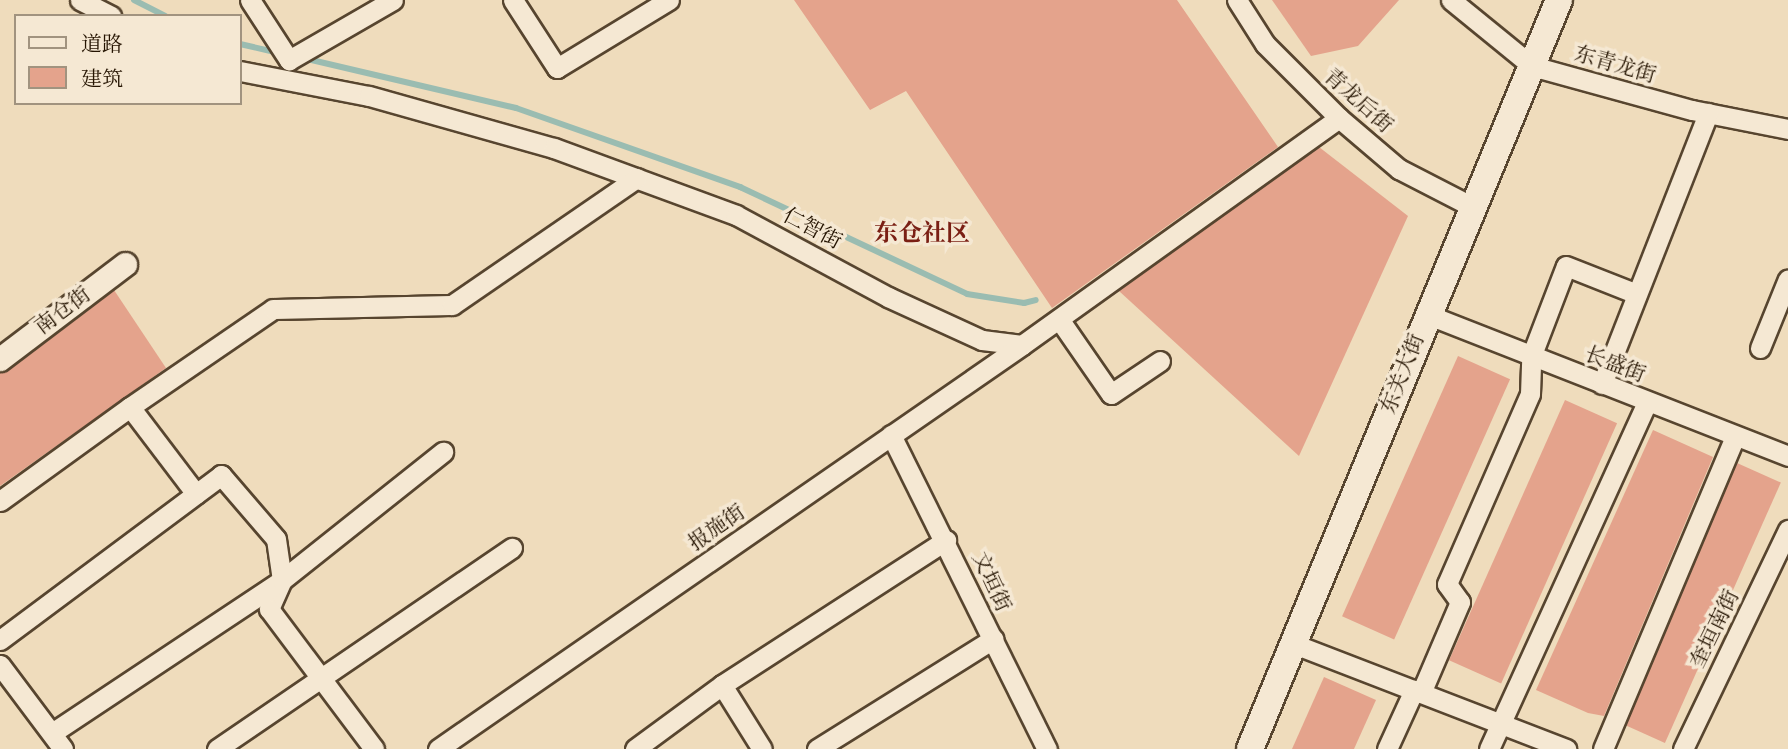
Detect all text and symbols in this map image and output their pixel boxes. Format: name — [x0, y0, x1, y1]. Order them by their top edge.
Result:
legend — [14, 14, 242, 105]
text: 道路 — [81, 32, 123, 58]
street label: 东青龙街 — [1571, 41, 1659, 89]
street label: 青龙后街 — [1318, 64, 1398, 138]
text: 建筑 — [81, 67, 123, 93]
street label: 仁智街 — [778, 203, 846, 255]
district label: 东仓社区 — [874, 221, 970, 249]
street label: 南仓街 — [30, 282, 96, 340]
street label: 东关大街 — [1376, 330, 1430, 418]
street label: 长盛街 — [1581, 342, 1649, 388]
street label: 报施街 — [684, 500, 750, 556]
street label: 文垣街 — [966, 548, 1016, 616]
street label: 奎垣南街 — [1685, 586, 1745, 672]

